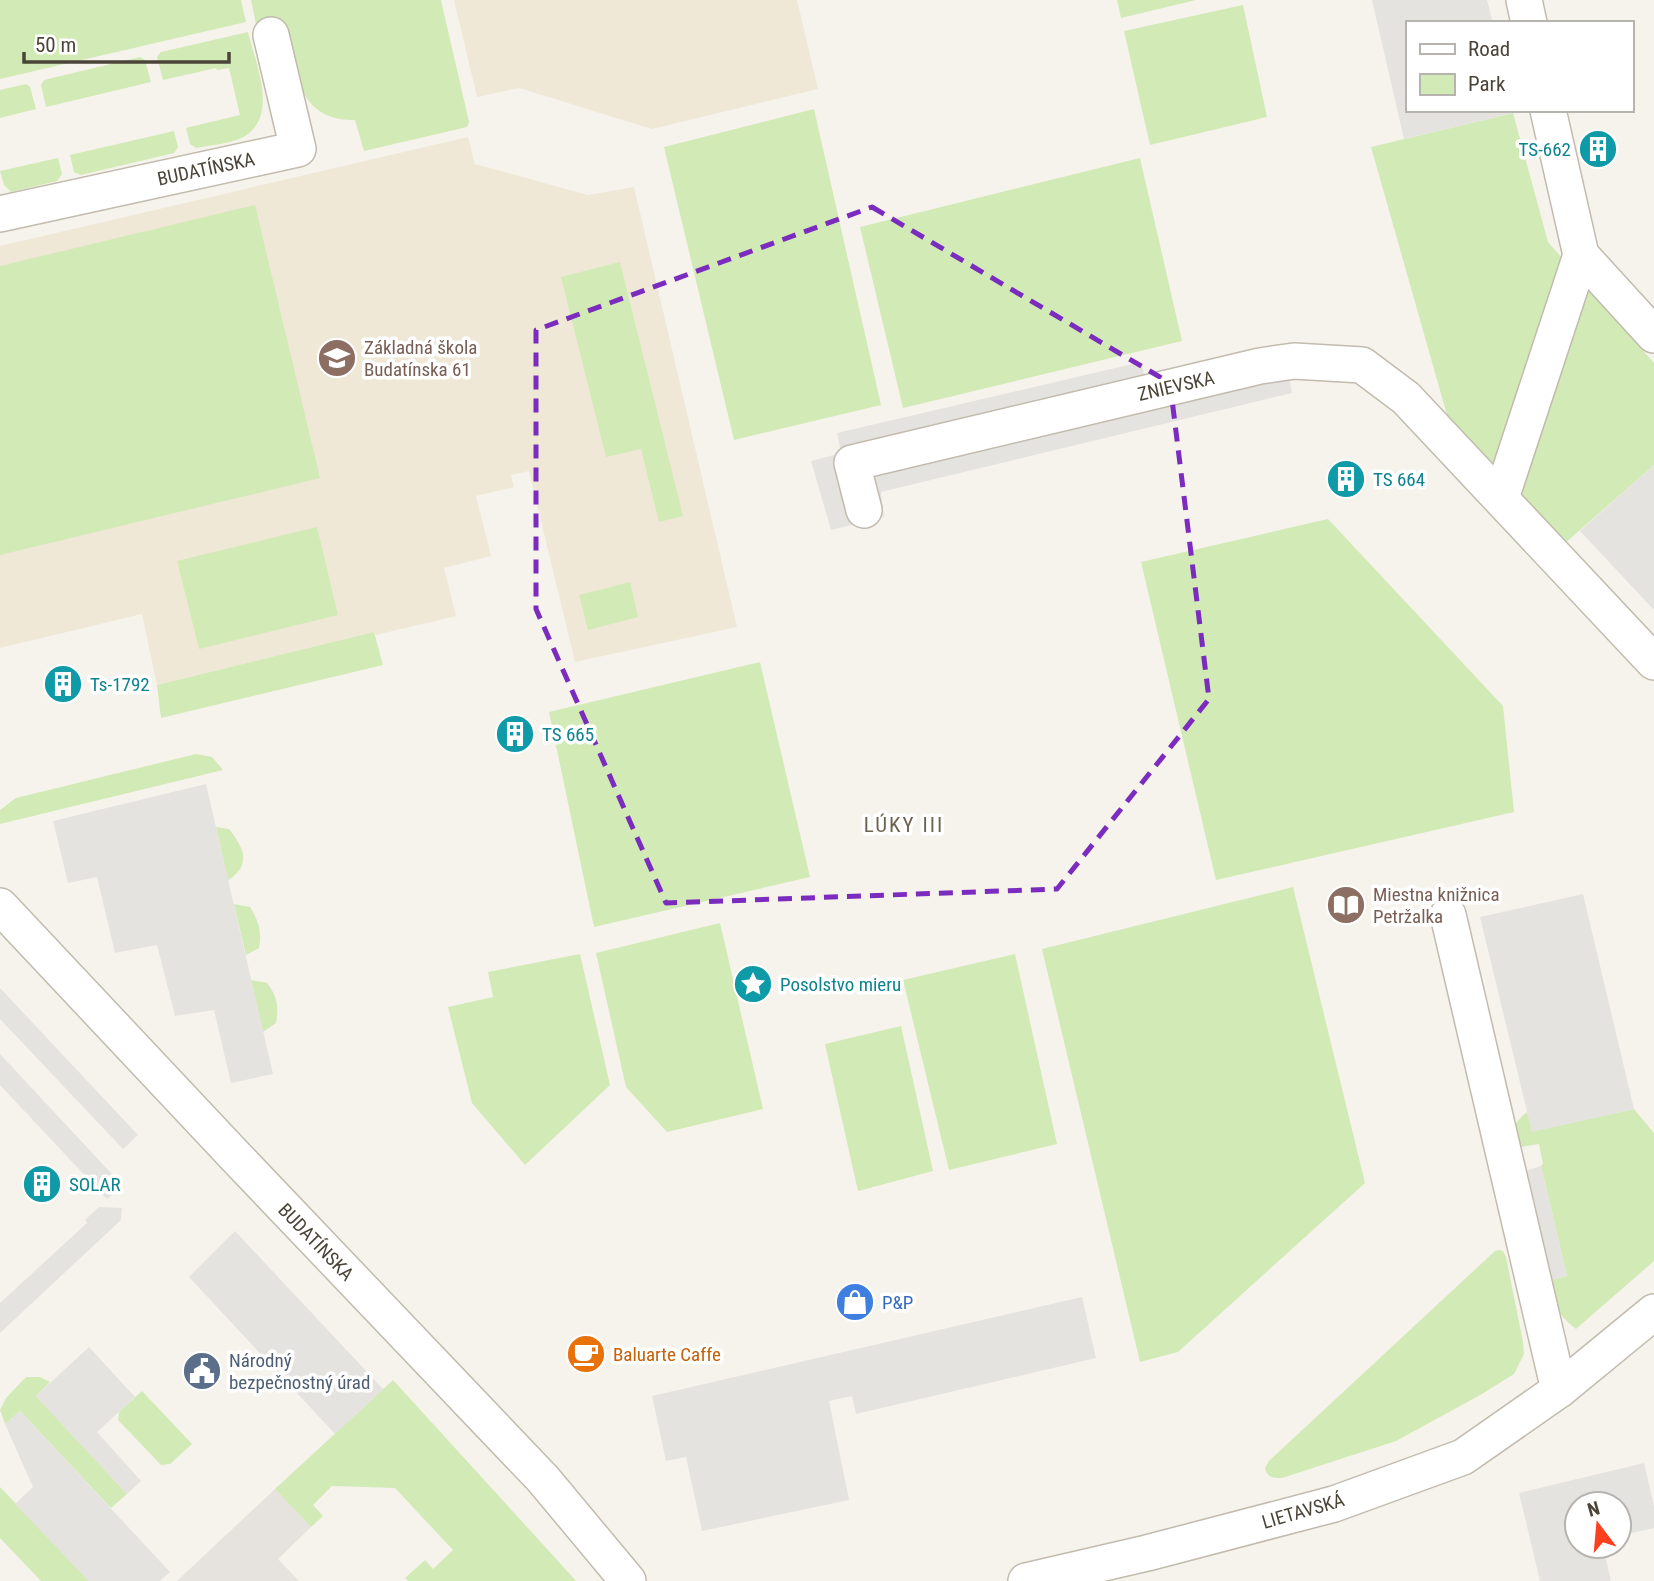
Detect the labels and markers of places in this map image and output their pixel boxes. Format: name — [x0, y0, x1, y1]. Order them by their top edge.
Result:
building icon: TS-662 — [1577, 128, 1619, 170]
place label: TS-662 — [1519, 138, 1571, 161]
place label: Základná škola Budatínska 61 — [364, 336, 477, 381]
school or university icon: Základná škola Budatínska 61 — [316, 337, 358, 379]
building icon: TS 664 — [1325, 458, 1367, 500]
place label: TS 664 — [1373, 468, 1425, 491]
building icon: Ts-1792 — [42, 663, 84, 705]
place label: Ts-1792 — [90, 673, 150, 696]
building icon: TS 665 — [494, 713, 536, 755]
place label: TS 665 — [542, 723, 594, 746]
place label: Miestna knižnica Petržalka — [1373, 883, 1499, 928]
library icon: Miestna knižnica Petržalka — [1325, 884, 1367, 926]
place icon: Posolstvo mieru — [732, 963, 774, 1005]
place label: Posolstvo mieru — [780, 973, 901, 996]
building icon: SOLAR — [21, 1163, 63, 1205]
place label: SOLAR — [69, 1173, 121, 1196]
shop icon: P&P — [834, 1281, 876, 1323]
place label: P&P — [882, 1291, 913, 1314]
cafe icon: Baluarte Caffe — [565, 1333, 607, 1375]
place label: Baluarte Caffe — [613, 1343, 721, 1366]
place label: Národný bezpečnostný úrad — [229, 1349, 370, 1394]
public building icon: Národný bezpečnostný úrad — [181, 1350, 223, 1392]

